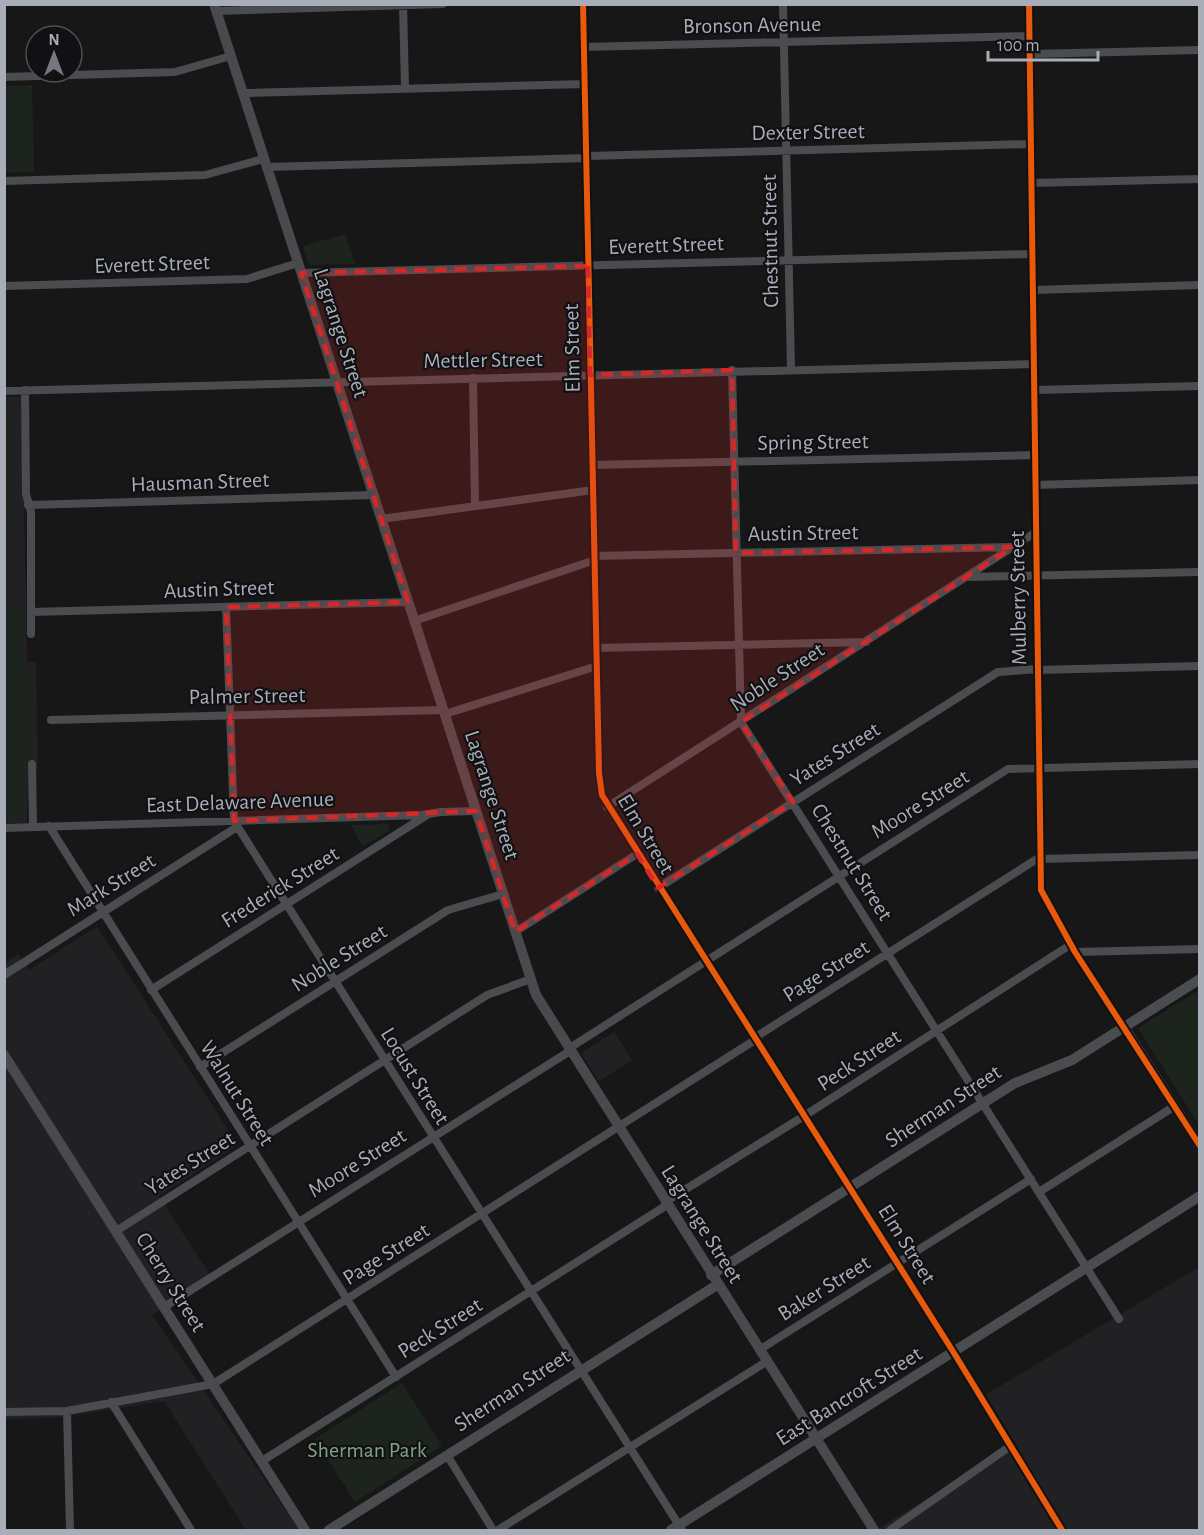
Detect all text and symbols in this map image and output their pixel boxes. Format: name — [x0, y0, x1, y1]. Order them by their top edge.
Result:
street label: Bronson Avenue — [683, 13, 821, 37]
north arrow — [24, 24, 84, 84]
scale bar — [988, 24, 1098, 62]
text: N — [48, 32, 60, 48]
text: 100 m — [997, 37, 1040, 55]
street label: Dexter Street — [751, 120, 865, 144]
street label: Chestnut Street — [758, 174, 782, 308]
street label: Everett Street — [608, 232, 724, 258]
street label: Everett Street — [94, 251, 210, 277]
street label: Lagrange Street — [310, 266, 372, 400]
street label: Elm Street — [560, 303, 584, 393]
street label: Mettler Street — [423, 348, 543, 372]
street label: Spring Street — [757, 430, 869, 454]
street label: Hausman Street — [130, 469, 270, 495]
street label: Austin Street — [747, 521, 859, 545]
street label: Mulberry Street — [1006, 531, 1030, 665]
street label: Austin Street — [163, 576, 275, 602]
street label: Noble Street — [726, 638, 828, 716]
street label: Palmer Street — [188, 684, 306, 708]
street label: Yates Street — [786, 718, 884, 790]
street label: Lagrange Street — [461, 728, 523, 862]
street label: Moore Street — [867, 765, 973, 843]
street label: East Delaware Avenue — [146, 788, 334, 816]
street label: Elm Street — [614, 790, 678, 878]
street label: Chestnut Street — [807, 800, 897, 924]
street label: Frederick Street — [217, 842, 343, 932]
street label: Mark Street — [63, 849, 159, 921]
street label: Noble Street — [288, 920, 390, 996]
street label: Page Street — [779, 936, 873, 1006]
street label: Locust Street — [377, 1024, 453, 1128]
street label: Peck Street — [813, 1025, 905, 1095]
street label: Walnut Street — [196, 1037, 278, 1149]
street label: Sherman Street — [881, 1061, 1005, 1151]
street label: Moore Street — [304, 1124, 410, 1202]
street label: Yates Street — [141, 1127, 239, 1199]
street label: Lagrange Street — [657, 1161, 747, 1287]
street label: Elm Street — [874, 1200, 940, 1288]
street label: Page Street — [339, 1219, 433, 1289]
street label: Cherry Street — [132, 1229, 210, 1335]
street label: Baker Street — [774, 1251, 874, 1325]
street label: Peck Street — [394, 1294, 486, 1362]
street label: East Bancroft Street — [772, 1342, 926, 1450]
street label: Sherman Street — [450, 1345, 574, 1435]
park label: Sherman Park — [307, 1439, 427, 1461]

